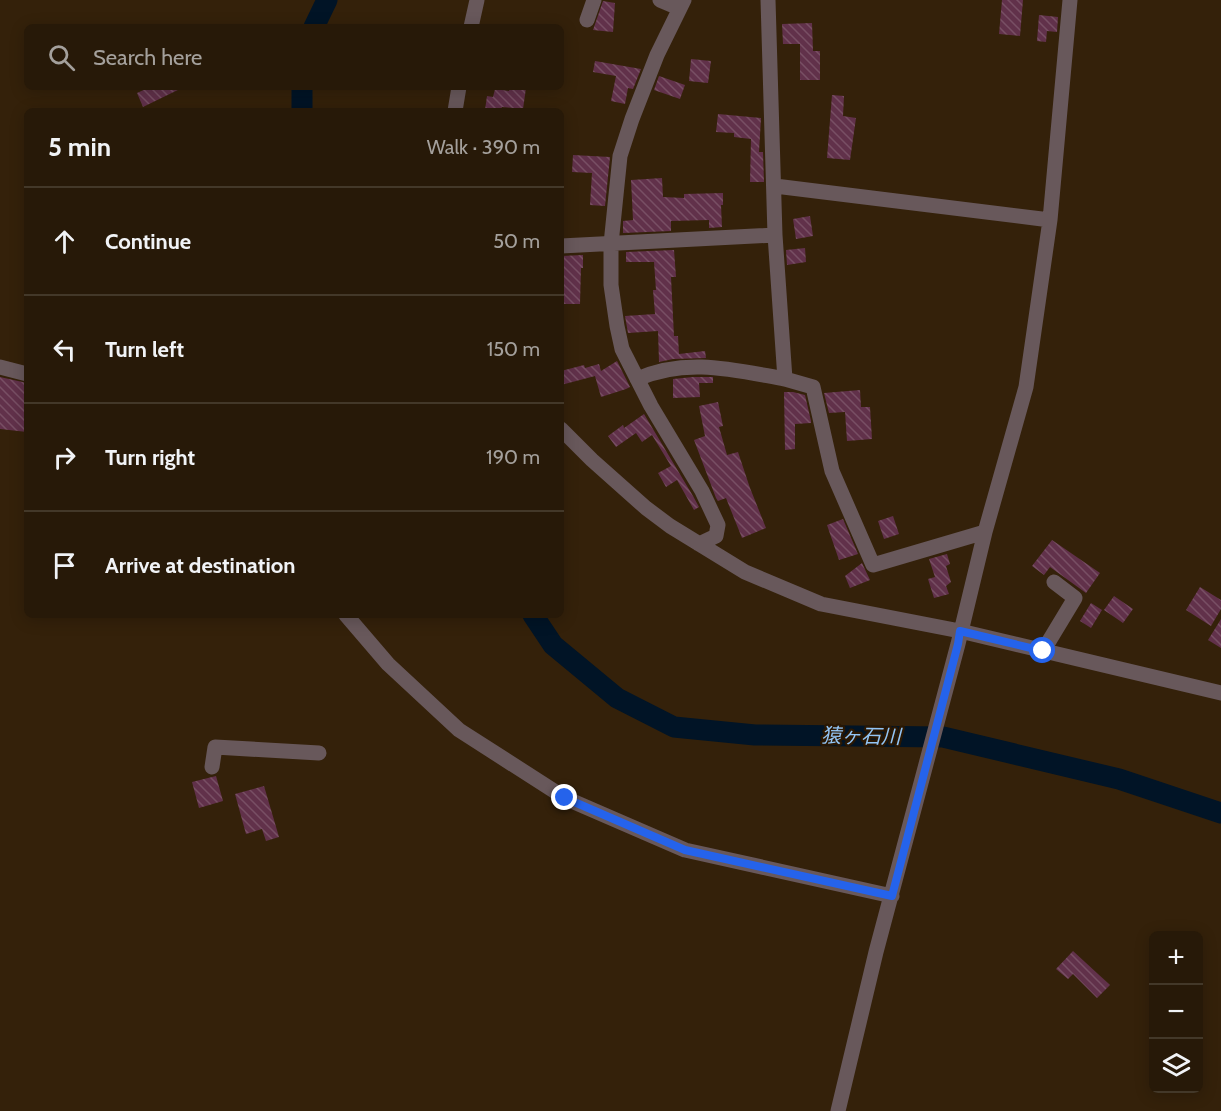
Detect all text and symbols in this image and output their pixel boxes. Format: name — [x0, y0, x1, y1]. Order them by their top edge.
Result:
search box — [24, 24, 564, 90]
icon: search — [45, 41, 78, 74]
text: Search here — [93, 44, 202, 71]
text: 5 min — [48, 131, 111, 163]
text: Walk · 390 m — [427, 135, 540, 159]
icon: ahead — [48, 225, 81, 258]
text: Continue — [105, 228, 191, 255]
text: 50 m — [493, 229, 540, 253]
icon: left — [48, 333, 81, 366]
text: Turn left — [105, 336, 184, 363]
text: 150 m — [487, 337, 540, 361]
icon: right — [48, 441, 81, 474]
text: Turn right — [105, 444, 195, 471]
text: 190 m — [486, 445, 540, 469]
icon: arrive — [48, 549, 81, 582]
text: Arrive at destination — [105, 552, 295, 579]
route start — [1029, 637, 1055, 663]
water label: 猿ヶ石川 — [821, 723, 903, 749]
route end — [551, 784, 577, 810]
map controls — [1149, 931, 1203, 1093]
button: + — [1149, 931, 1203, 985]
button: − — [1149, 985, 1203, 1039]
button: layers — [1149, 1039, 1203, 1093]

